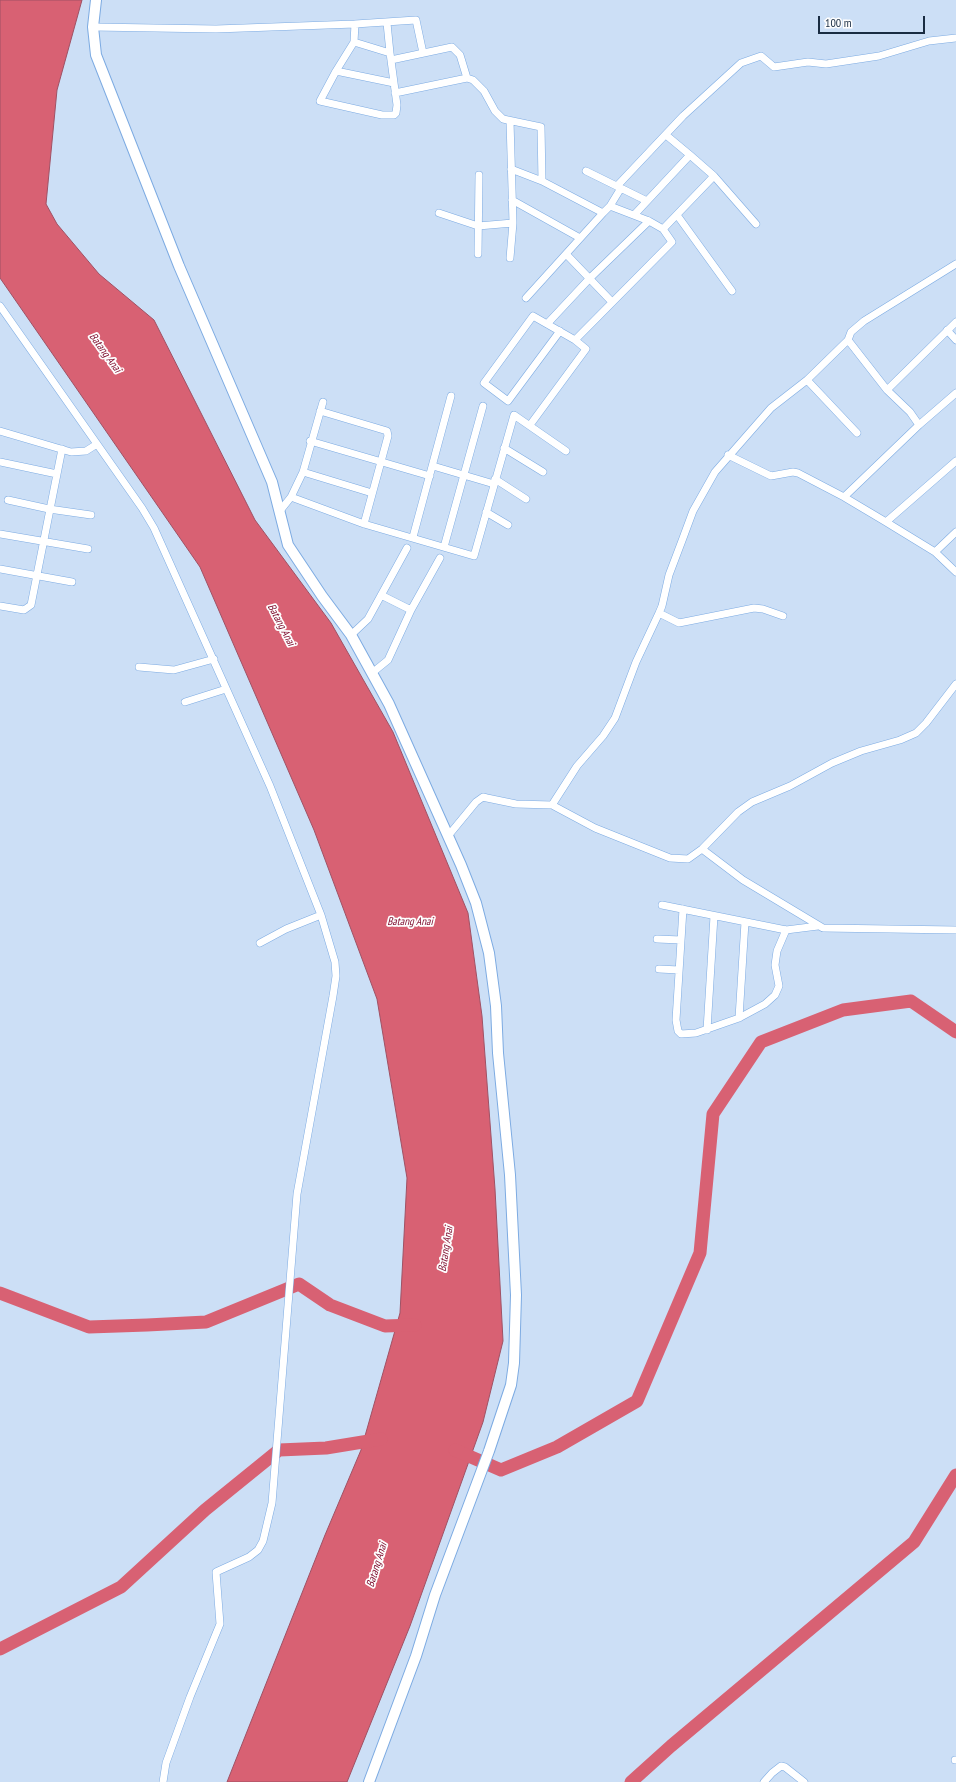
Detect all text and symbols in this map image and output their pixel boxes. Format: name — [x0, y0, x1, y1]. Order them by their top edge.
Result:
scale bar — [820, 8, 927, 34]
text: 100 m — [825, 15, 852, 30]
water label: Batang Anai — [86, 331, 124, 375]
water label: Batang Anai — [264, 602, 298, 648]
water label: Batang Anai — [387, 915, 433, 929]
water label: Batang Anai — [436, 1225, 456, 1273]
water label: Batang Anai — [364, 1541, 390, 1589]

